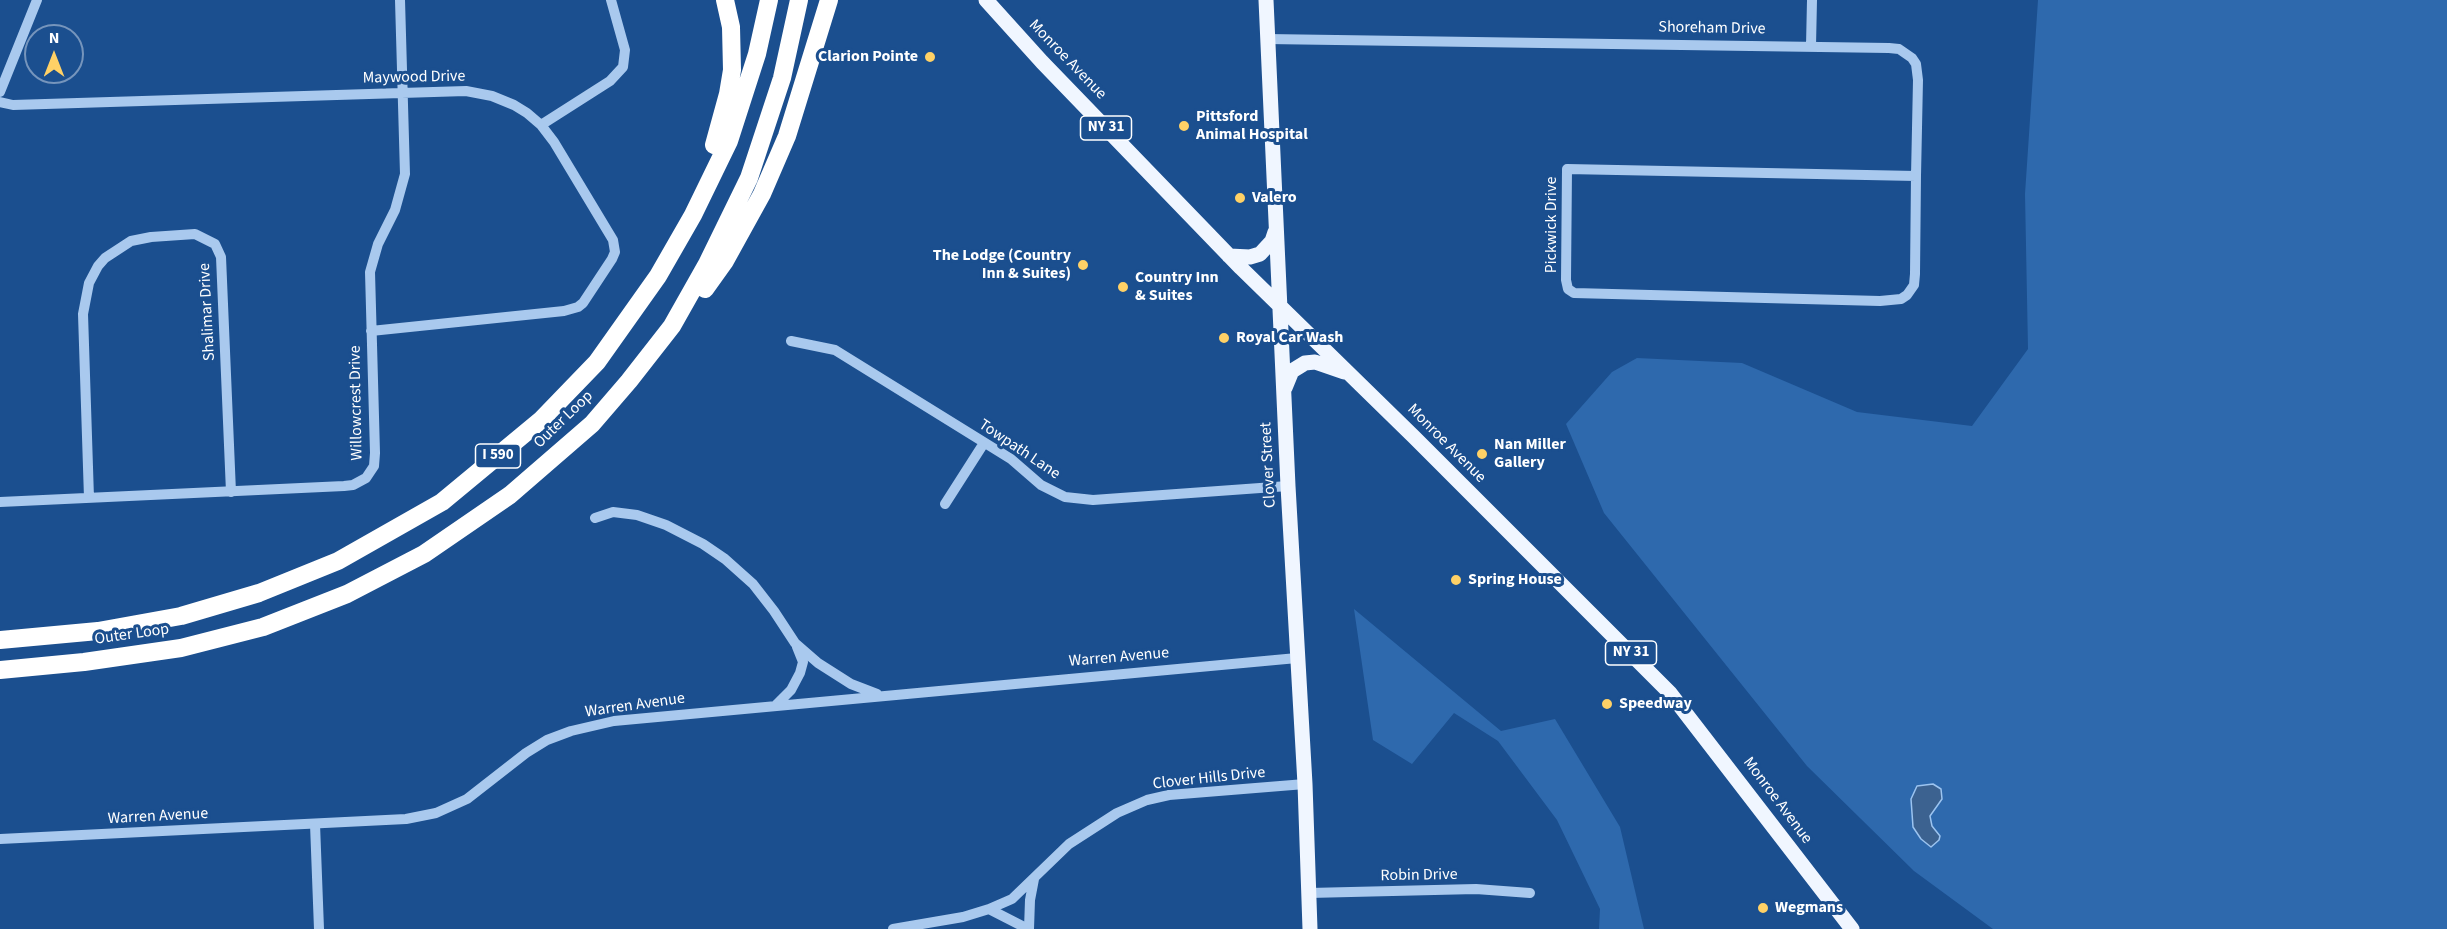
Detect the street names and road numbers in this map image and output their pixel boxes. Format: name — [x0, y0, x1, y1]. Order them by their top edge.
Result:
street label: Monroe Avenue — [1024, 16, 1110, 104]
street label: Shoreham Drive — [1658, 18, 1766, 40]
street label: Maywood Drive — [362, 68, 466, 88]
road number: NY 31 — [1080, 116, 1132, 140]
street label: Pickwick Drive — [1542, 177, 1562, 273]
street label: Shalimar Drive — [196, 263, 220, 361]
street label: Willowcrest Drive — [346, 345, 368, 461]
street label: Outer Loop — [530, 387, 598, 453]
street label: Monroe Avenue — [1403, 401, 1489, 487]
street label: Towpath Lane — [975, 416, 1063, 484]
street label: Clover Street — [1257, 422, 1281, 508]
road number: I 590 — [476, 444, 520, 468]
street label: Outer Loop — [94, 620, 170, 650]
road number: NY 31 — [1606, 641, 1656, 665]
street label: Warren Avenue — [1068, 644, 1170, 672]
street label: Warren Avenue — [584, 689, 686, 723]
street label: Monroe Avenue — [1738, 754, 1816, 848]
street label: Clover Hills Drive — [1152, 764, 1266, 794]
street label: Warren Avenue — [107, 805, 209, 829]
street label: Robin Drive — [1380, 866, 1458, 886]

